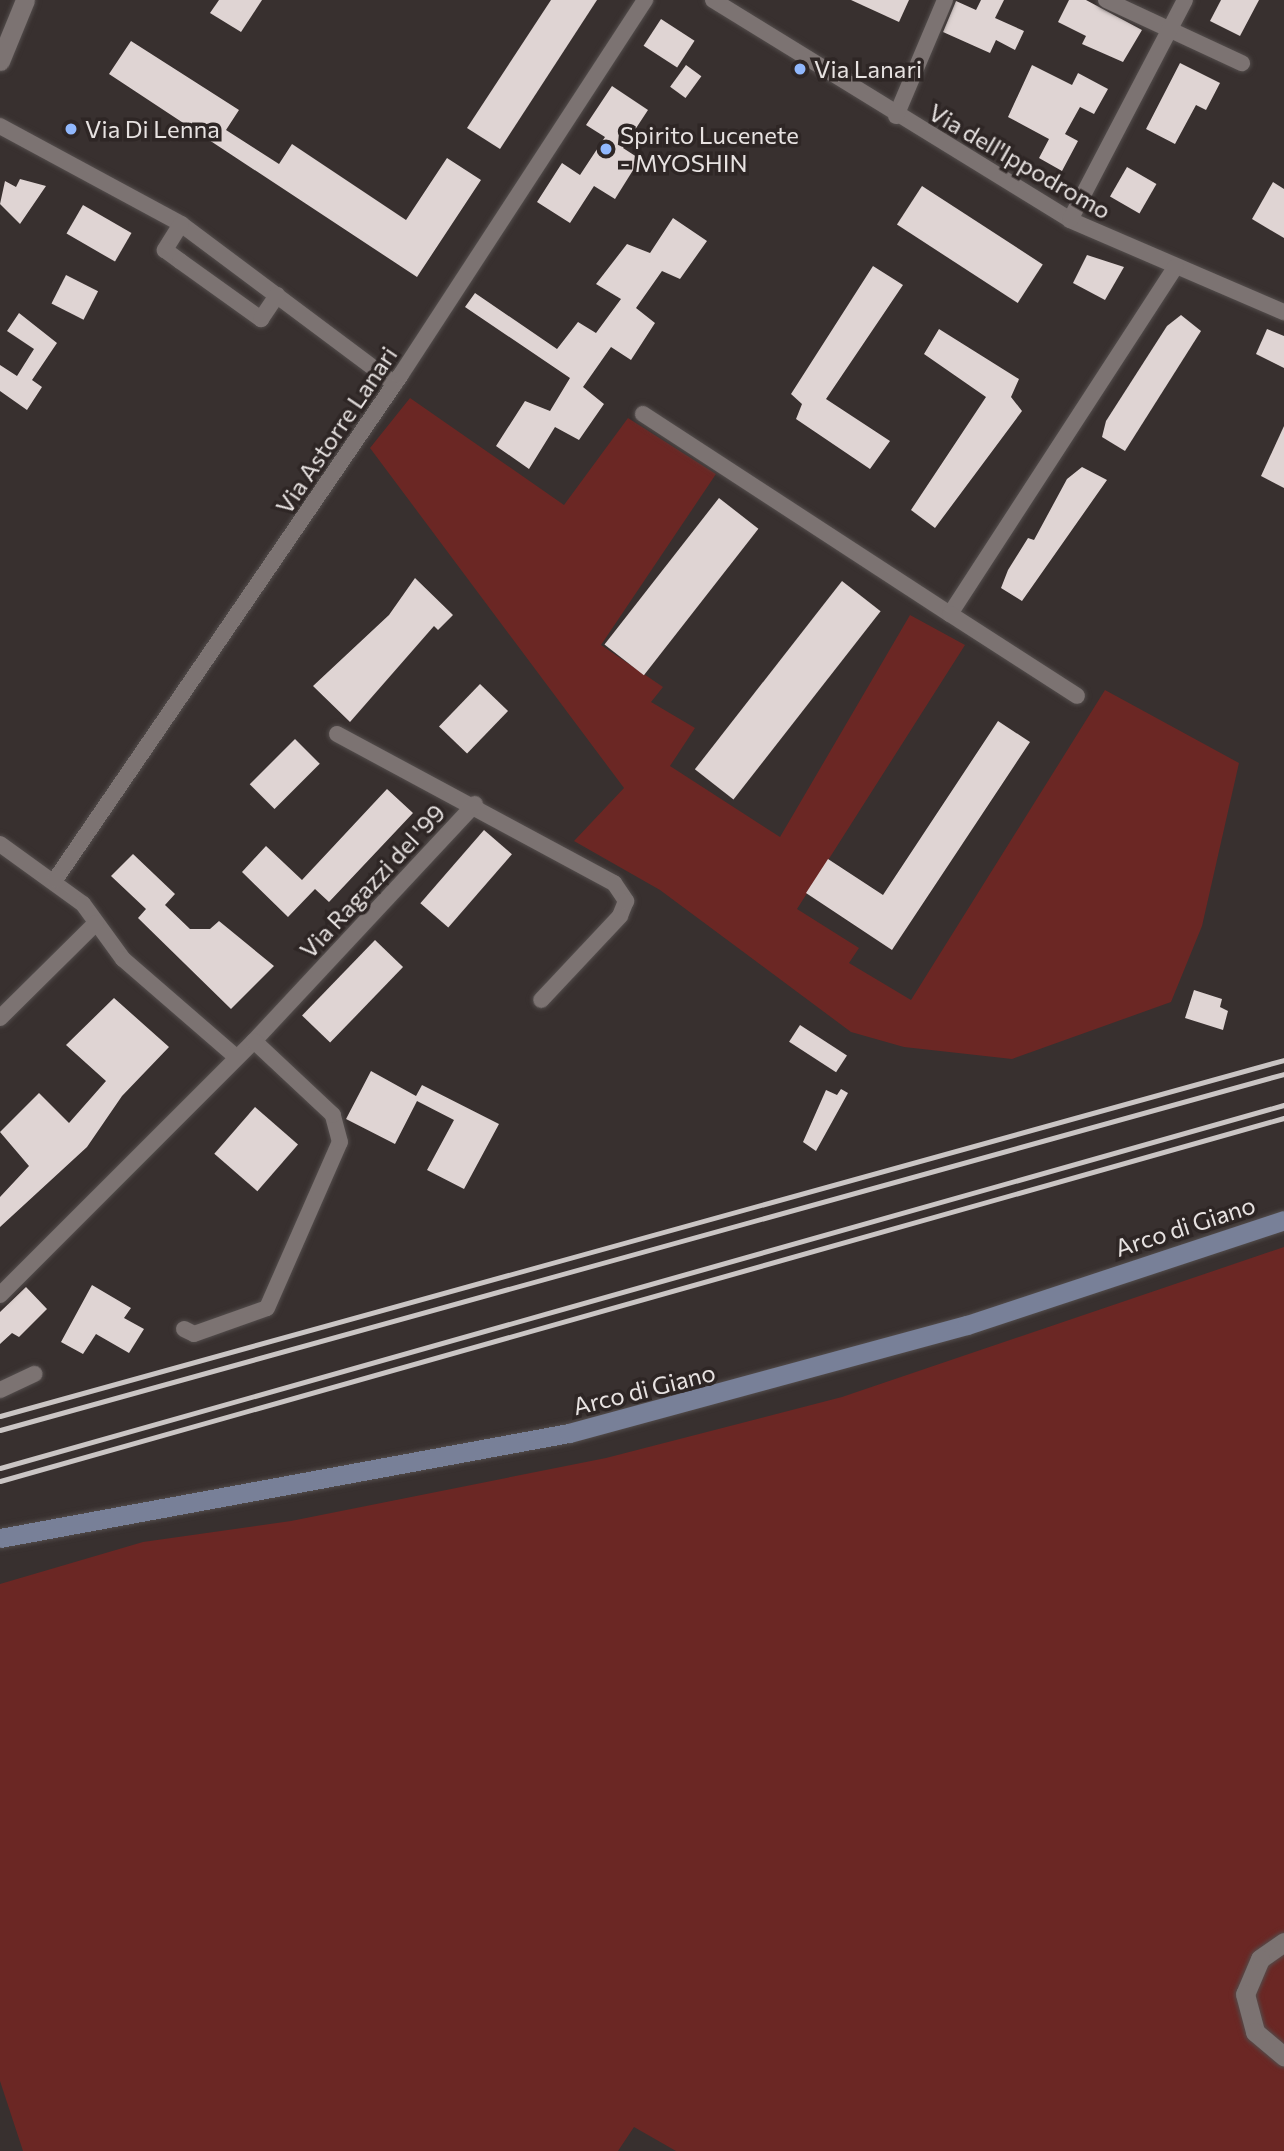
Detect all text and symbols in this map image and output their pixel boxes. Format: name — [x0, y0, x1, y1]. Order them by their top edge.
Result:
place label: Via Lanari — [814, 55, 922, 83]
marker: Via Lanari — [792, 61, 808, 77]
street label: Via dell'Ippodromo — [924, 97, 1116, 225]
place label: Via Di Lenna — [85, 115, 220, 143]
marker: Via Di Lenna — [63, 121, 79, 137]
place label: Spirito Lucenete - MYOSHIN — [620, 121, 799, 177]
marker: Spirito Lucenete - MYOSHIN — [598, 141, 614, 157]
street label: Via Astorre Lanari — [269, 341, 403, 519]
street label: Via Ragazzi del '99 — [293, 798, 451, 964]
street label: Arco di Giano — [1111, 1190, 1259, 1262]
street label: Arco di Giano — [570, 1357, 718, 1421]

